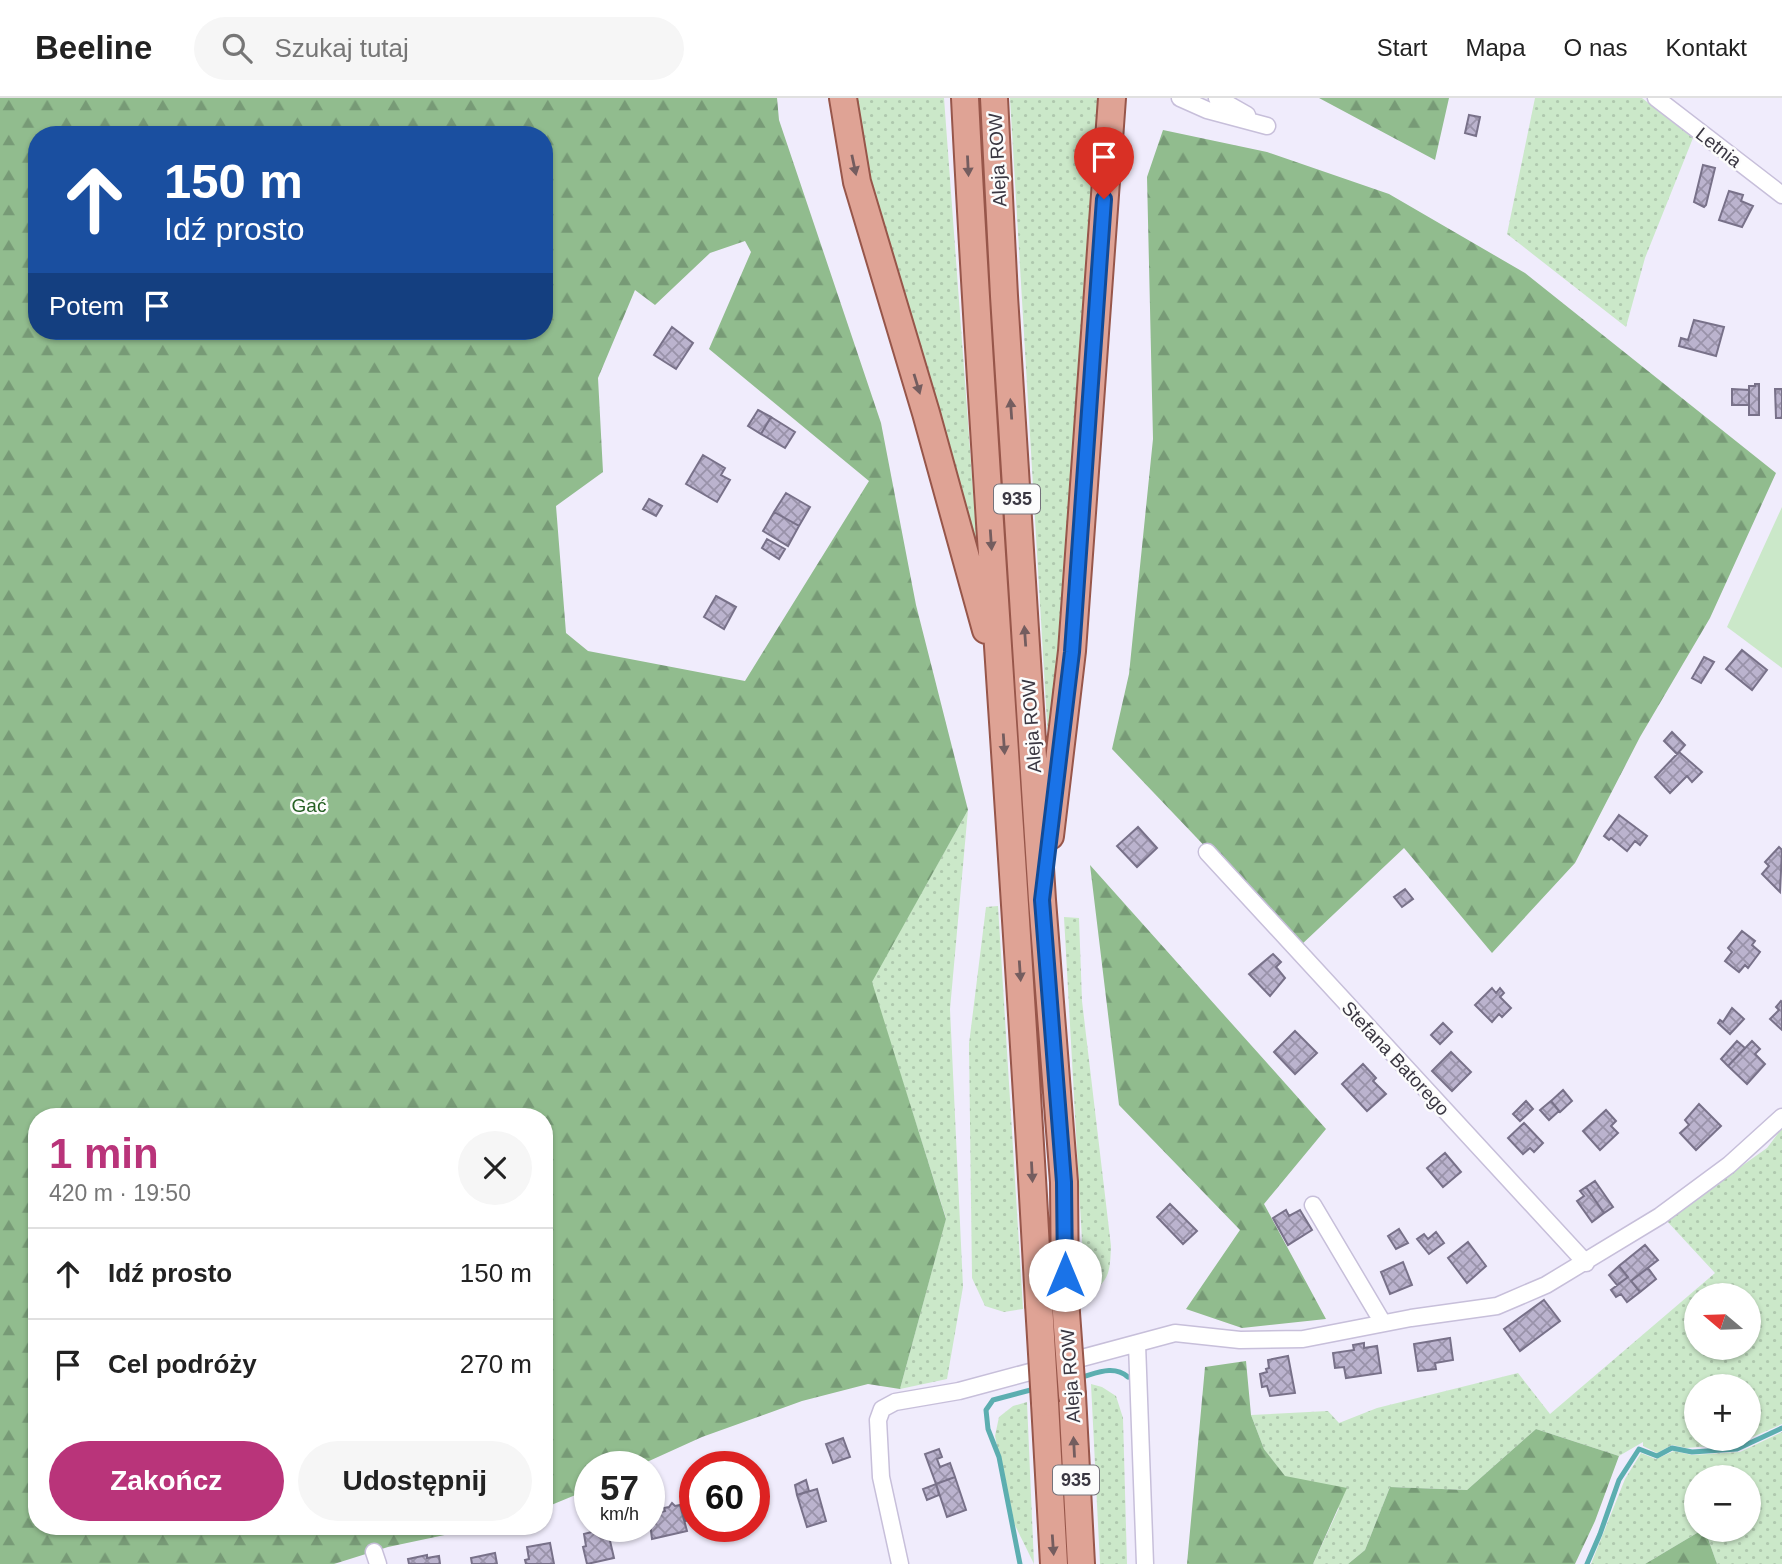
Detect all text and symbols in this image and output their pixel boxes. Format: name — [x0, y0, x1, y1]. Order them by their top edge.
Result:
search box — [194, 17, 684, 80]
text: Beeline — [35, 29, 152, 66]
icon: search — [218, 29, 256, 67]
text: Szukaj tutaj — [274, 33, 409, 63]
text: Start — [1377, 34, 1428, 61]
text: Mapa — [1466, 34, 1526, 61]
text: O nas — [1564, 34, 1628, 61]
text: Kontakt — [1666, 34, 1747, 61]
street label: Aleja ROW — [985, 112, 1010, 207]
street label: Letnia — [1692, 123, 1746, 172]
pin — [1074, 127, 1134, 199]
icon: arrive — [1085, 138, 1123, 176]
icon: ahead — [49, 154, 140, 245]
text: 150 m — [164, 154, 303, 208]
one-way arrow — [849, 154, 860, 176]
one-way arrow — [963, 155, 974, 177]
text: Idź prosto — [164, 211, 305, 247]
icon: arrive — [138, 287, 176, 325]
text: Potem — [49, 291, 124, 321]
one-way arrow — [913, 374, 923, 395]
one-way arrow — [1005, 398, 1016, 420]
road number: 935 — [994, 484, 1040, 514]
one-way arrow — [986, 529, 997, 551]
one-way arrow — [1020, 625, 1031, 647]
street label: Aleja ROW — [1018, 678, 1045, 774]
one-way arrow — [999, 733, 1010, 755]
park label: Gać — [292, 795, 326, 816]
one-way arrow — [1014, 960, 1025, 982]
street label: Stefana Batorego — [1338, 997, 1454, 1120]
text: 1 min — [49, 1130, 159, 1177]
button: close — [458, 1131, 532, 1205]
one-way arrow — [1027, 1161, 1038, 1183]
text: 420 m · 19:50 — [49, 1180, 191, 1206]
position arrow — [1028, 1238, 1102, 1312]
icon: ahead — [49, 1255, 87, 1293]
text: Idź prosto — [108, 1258, 232, 1288]
text: 150 m — [460, 1258, 532, 1288]
north arrow — [1684, 1283, 1760, 1360]
map controls — [1684, 1283, 1761, 1542]
street label: Aleja ROW — [1057, 1328, 1084, 1424]
icon: arrive — [49, 1346, 87, 1384]
text: Cel podróży — [108, 1349, 257, 1379]
text: 270 m — [460, 1349, 532, 1379]
button: + — [1684, 1374, 1761, 1451]
one-way arrow — [1069, 1436, 1080, 1458]
button: Zakończ — [49, 1441, 284, 1521]
button: Udostępnij — [298, 1441, 532, 1521]
speed limit sign: 60 — [679, 1451, 770, 1542]
road number: 935 — [1053, 1465, 1099, 1494]
button: − — [1684, 1465, 1761, 1542]
text: 57 — [600, 1468, 639, 1507]
text: km/h — [600, 1504, 639, 1524]
one-way arrow — [1048, 1534, 1059, 1556]

